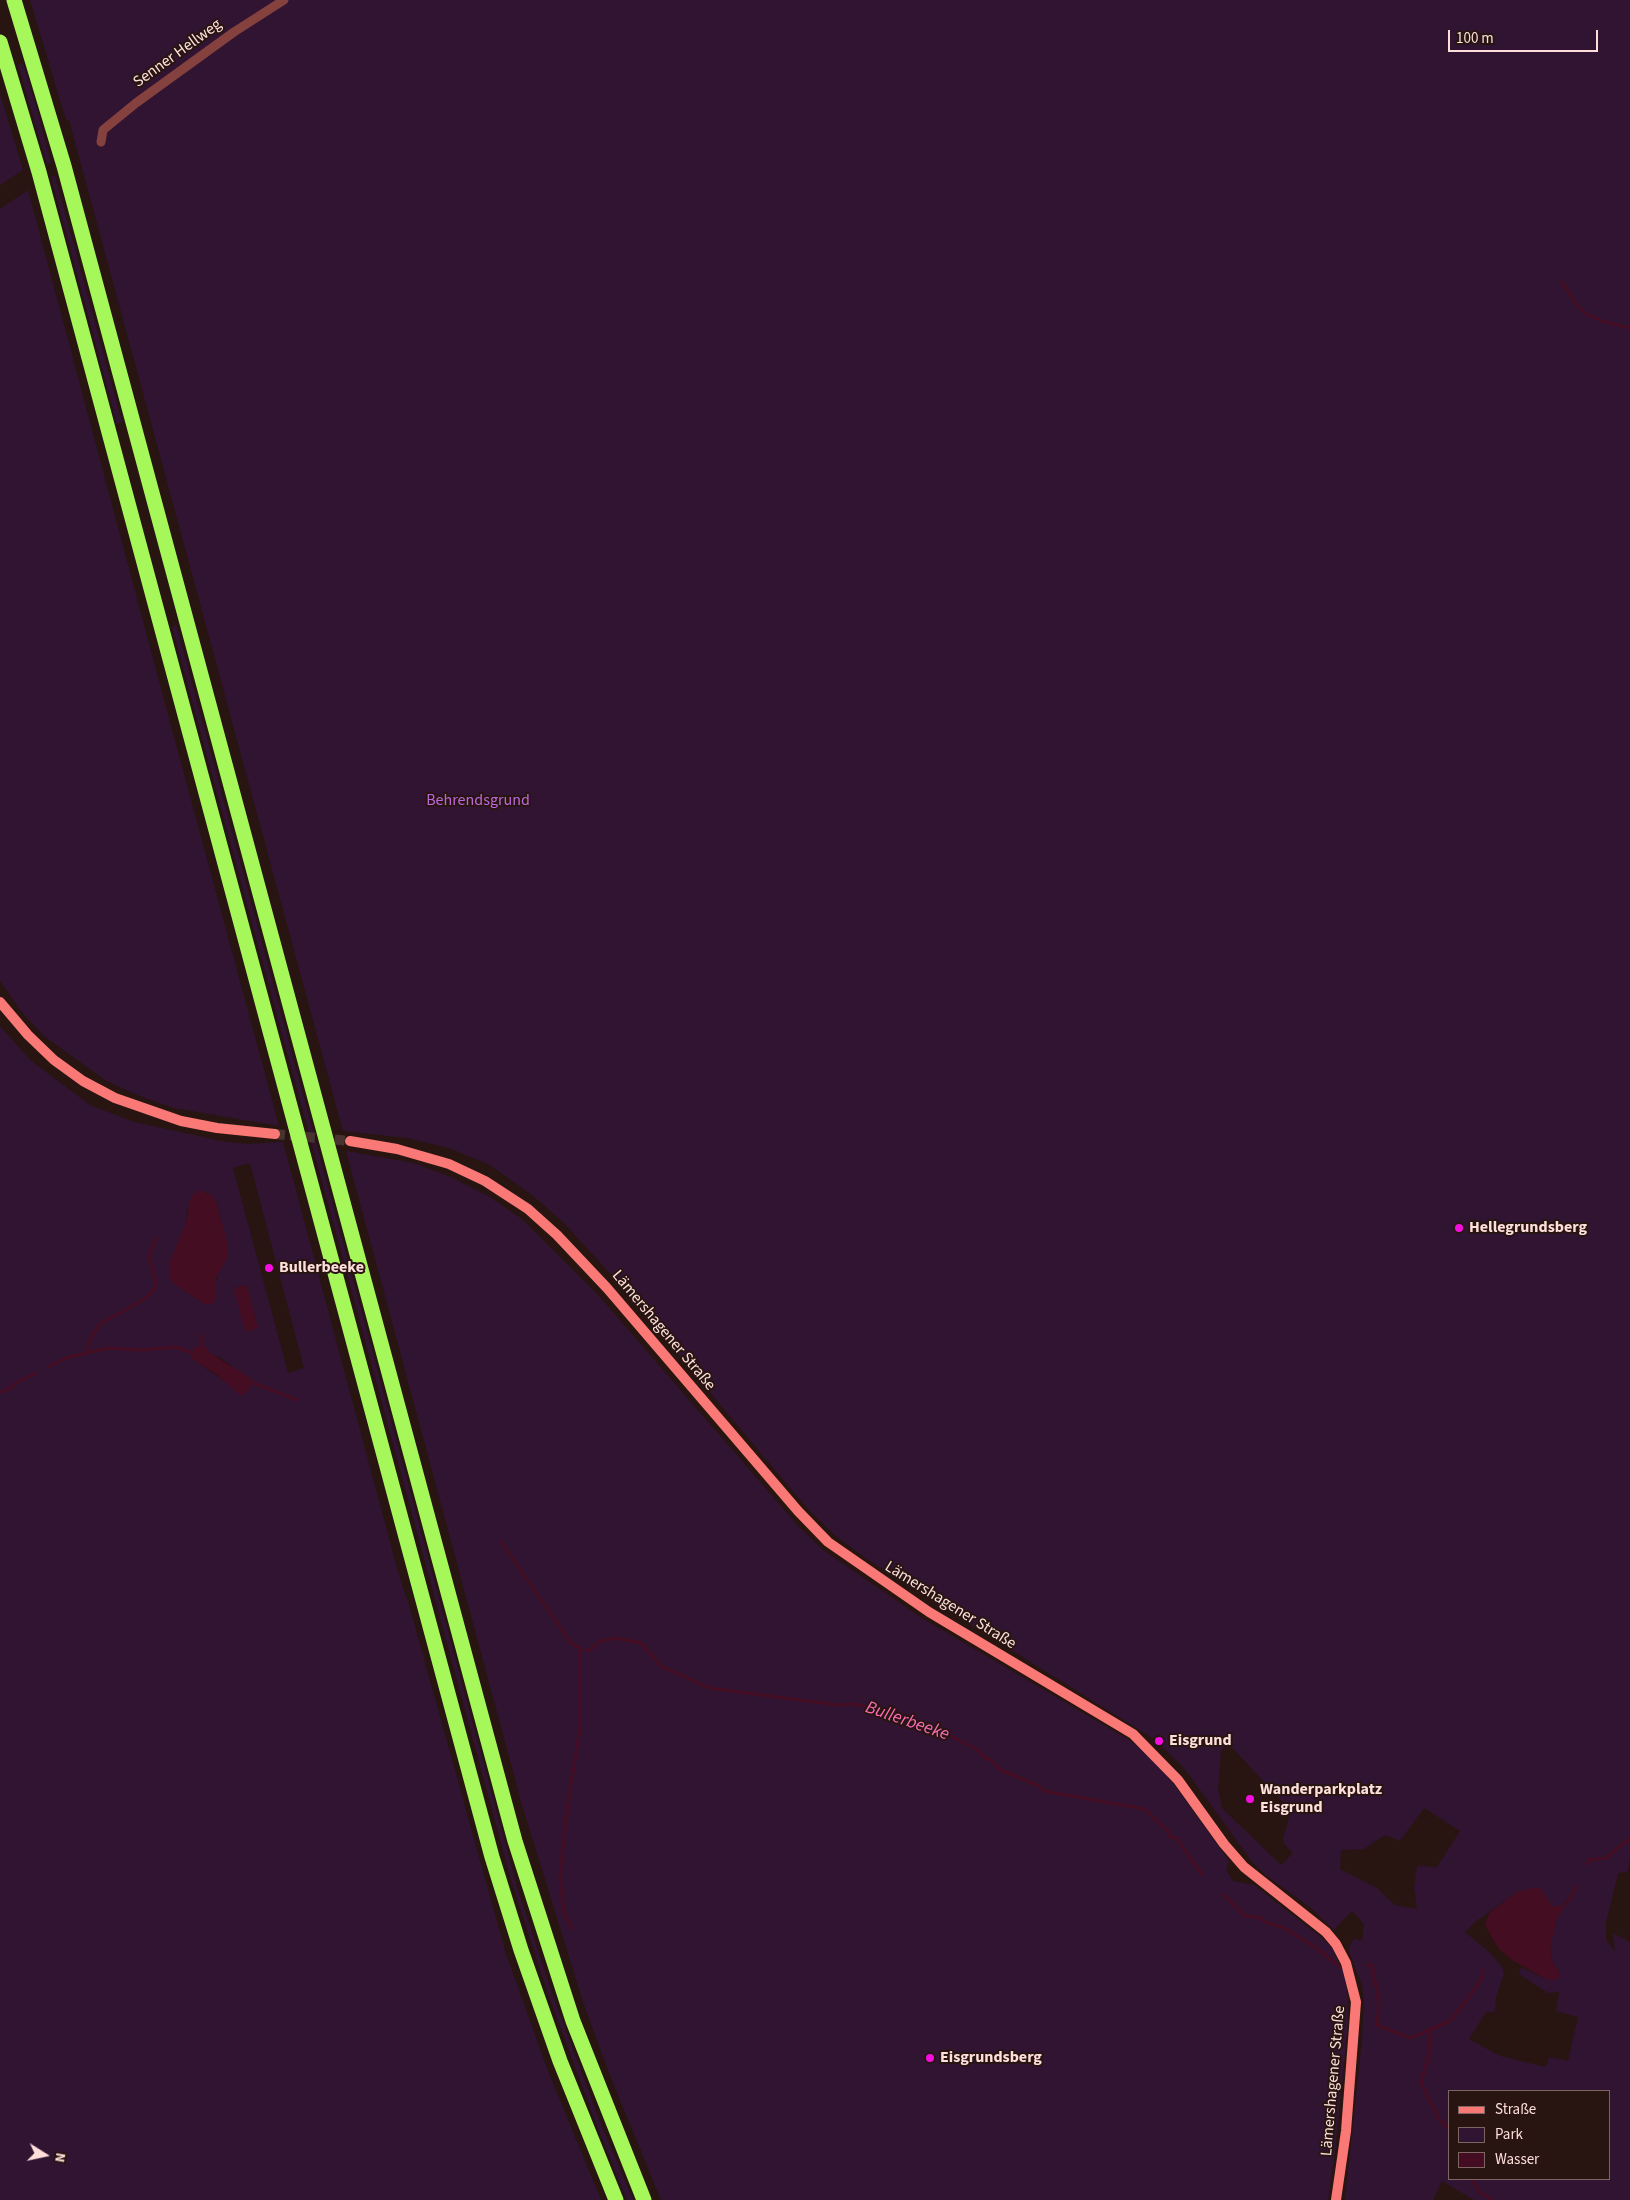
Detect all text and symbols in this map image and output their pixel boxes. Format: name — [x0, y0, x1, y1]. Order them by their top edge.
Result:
street label: Senner Hellweg — [130, 16, 226, 92]
scale bar — [1450, 20, 1600, 52]
text: 100 m — [1456, 28, 1494, 49]
park label: Behrendsgrund — [426, 791, 530, 811]
place label: Hellegrundsberg — [1469, 1218, 1587, 1238]
marker: Hellegrundsberg — [1453, 1222, 1465, 1234]
place label: Bullerbeeke — [279, 1258, 364, 1278]
marker: Bullerbeeke — [263, 1262, 275, 1274]
street label: Lämershagener Straße — [607, 1267, 719, 1395]
street label: Lämershagener Straße — [881, 1558, 1019, 1654]
water label: Bullerbeeke — [862, 1698, 952, 1746]
place label: Eisgrund — [1169, 1731, 1232, 1751]
marker: Eisgrund — [1153, 1735, 1165, 1747]
place label: Wanderparkplatz Eisgrund — [1260, 1780, 1382, 1818]
marker: Wanderparkplatz Eisgrund — [1244, 1793, 1256, 1805]
street label: Lämershagener Straße — [1318, 2005, 1350, 2157]
place label: Eisgrundsberg — [940, 2048, 1042, 2068]
marker: Eisgrundsberg — [924, 2052, 936, 2064]
legend — [1448, 2090, 1610, 2180]
text: Straße — [1495, 2099, 1536, 2120]
text: Park — [1495, 2124, 1523, 2145]
north arrow — [20, 2130, 70, 2180]
text: Wasser — [1495, 2149, 1539, 2170]
text: N — [49, 2151, 70, 2164]

